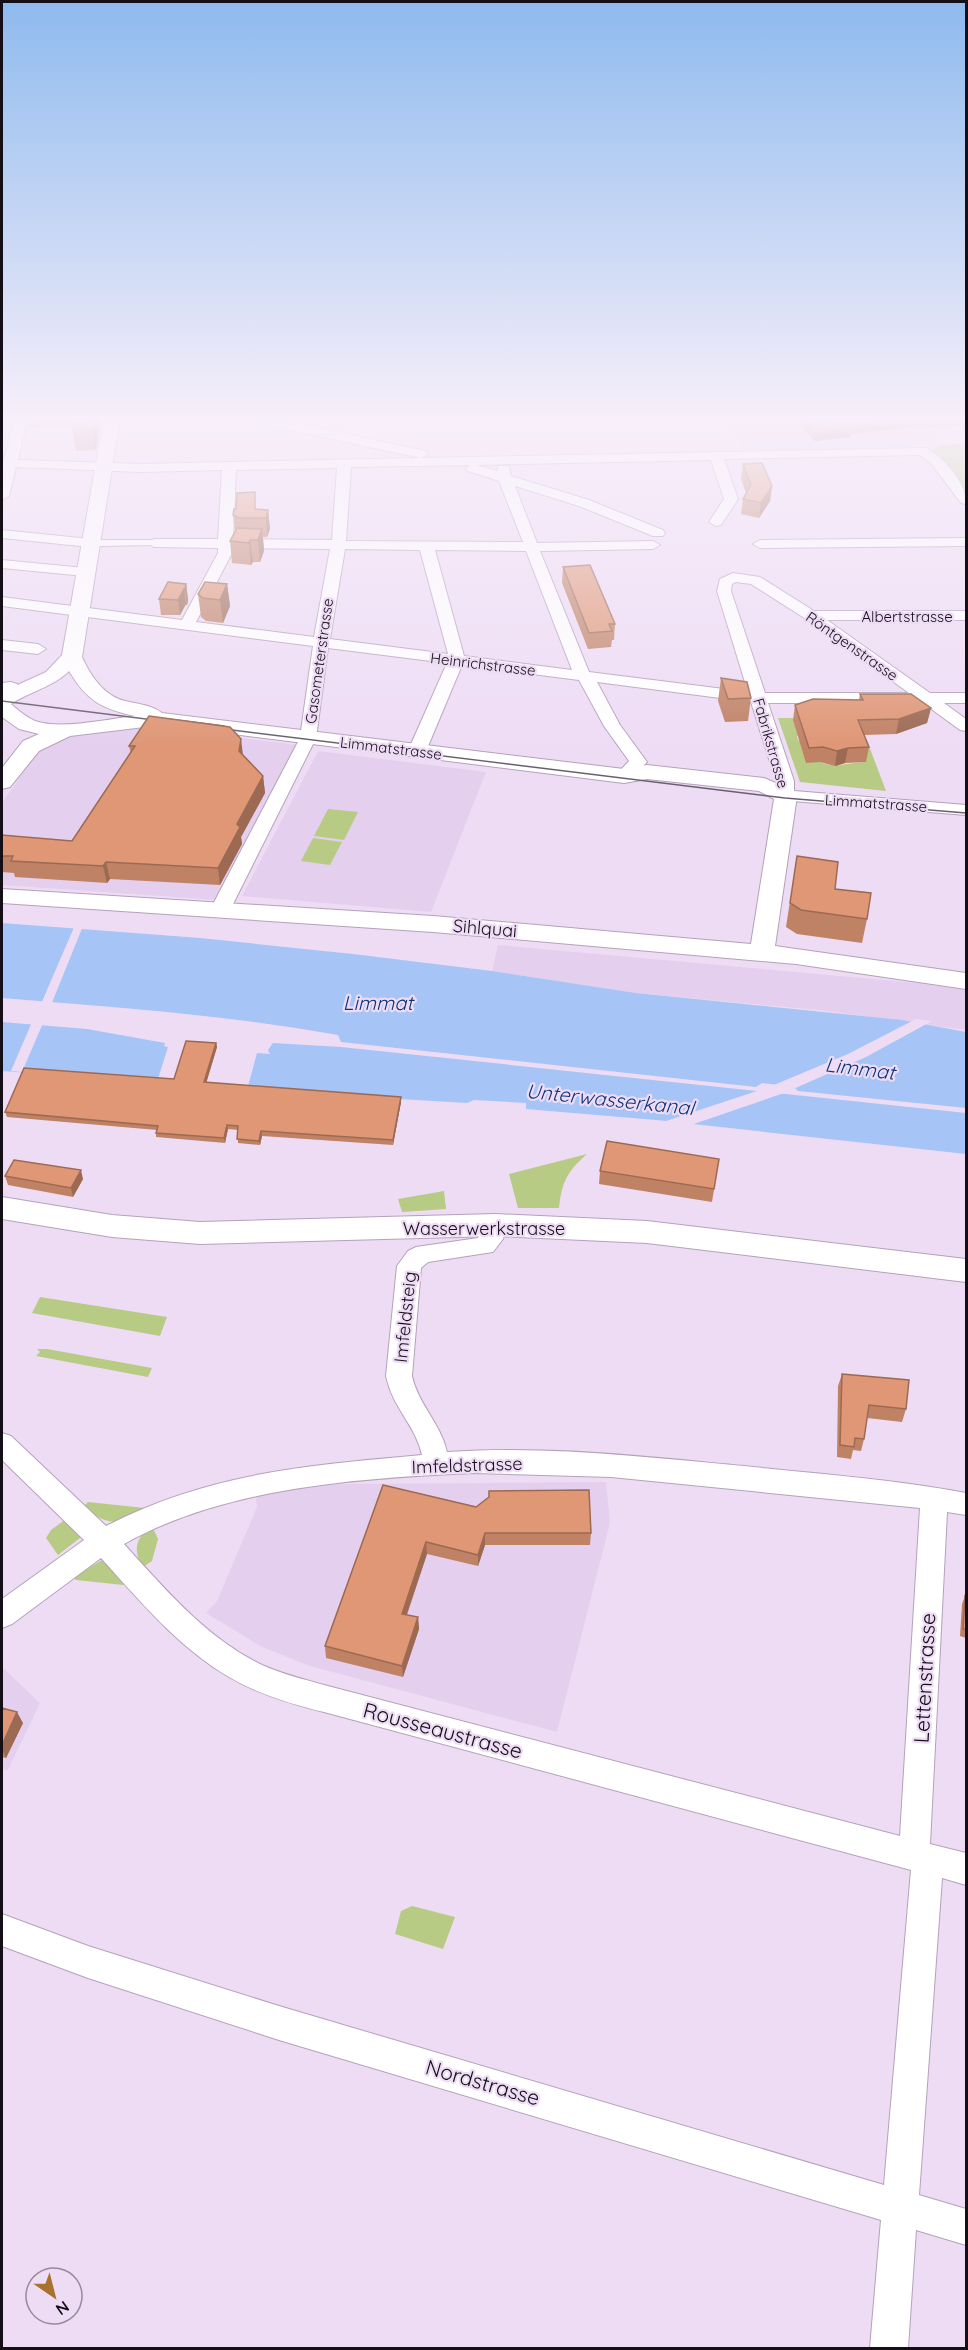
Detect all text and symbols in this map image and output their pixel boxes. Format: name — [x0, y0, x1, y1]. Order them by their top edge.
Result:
street label: Gasometerstrasse — [301, 597, 337, 725]
street label: Röntgenstrasse — [802, 607, 902, 685]
street label: Albertstrasse — [861, 607, 953, 626]
street label: Heinrichstrasse — [429, 648, 537, 680]
street label: Fabrikstrasse — [749, 696, 793, 790]
street label: Limmatstrasse — [339, 732, 443, 764]
street label: Limmatstrasse — [824, 790, 928, 816]
street label: Sihlquai — [452, 914, 518, 942]
water label: Limmat — [343, 990, 415, 1015]
water label: Limmat — [824, 1051, 899, 1085]
water label: Unterwasserkanal — [525, 1078, 697, 1120]
street label: Wasserwerkstrasse — [403, 1217, 565, 1240]
street label: Imfeldsteig — [389, 1270, 421, 1364]
street label: Imfeldstrasse — [411, 1452, 523, 1478]
street label: Lettenstrasse — [908, 1612, 940, 1744]
street label: Rousseaustrasse — [361, 1696, 525, 1764]
street label: Nordstrasse — [423, 2053, 543, 2111]
north arrow — [24, 2266, 84, 2326]
text: N — [52, 2297, 73, 2320]

